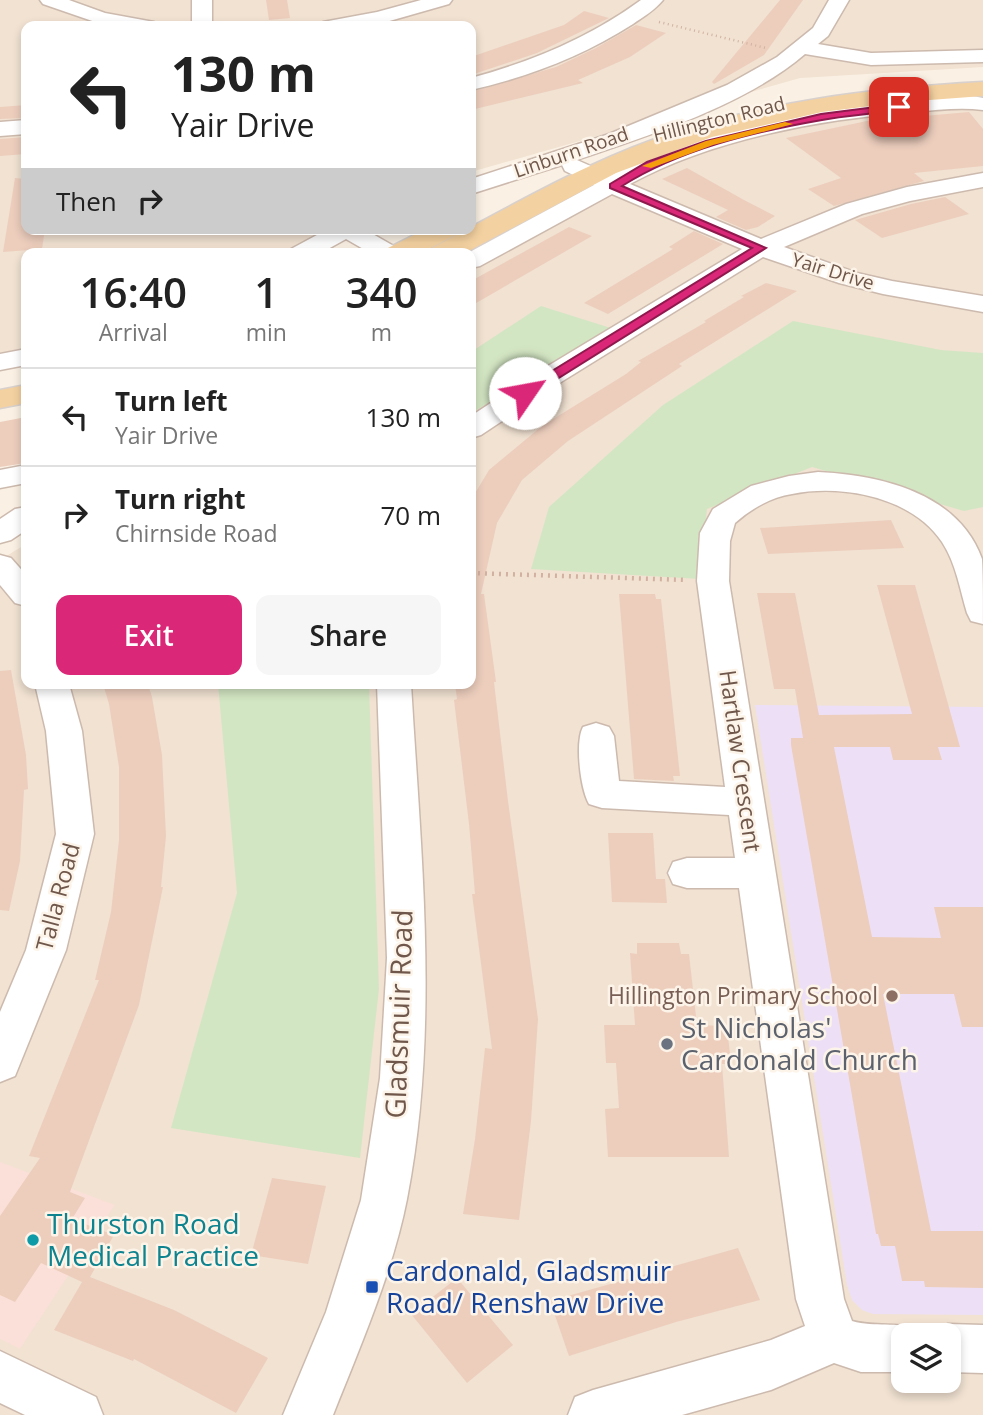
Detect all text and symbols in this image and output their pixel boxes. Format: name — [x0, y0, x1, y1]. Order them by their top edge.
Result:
text: 130 m — [171, 40, 316, 106]
icon: left — [56, 49, 147, 140]
pin — [869, 77, 929, 137]
icon: arrive — [880, 88, 918, 126]
street label: Hillington Road — [650, 90, 788, 148]
text: Yair Drive — [171, 103, 314, 146]
street label: Linburn Road — [510, 120, 632, 184]
icon: right — [131, 182, 169, 220]
text: Then — [56, 183, 117, 219]
street label: Yair Drive — [788, 246, 878, 296]
text: 16:40 — [80, 263, 187, 320]
text: 1 — [254, 263, 278, 320]
text: 340 — [345, 263, 417, 320]
text: Arrival — [99, 316, 168, 348]
text: min — [246, 316, 287, 348]
text: m — [371, 316, 392, 348]
position arrow — [488, 356, 562, 430]
text: Turn left — [115, 383, 227, 419]
icon: left — [56, 398, 94, 436]
text: 130 m — [366, 399, 441, 435]
text: Yair Drive — [115, 419, 218, 451]
text: Turn right — [115, 481, 246, 517]
icon: right — [56, 496, 94, 534]
text: 70 m — [380, 497, 441, 533]
text: Chirnside Road — [115, 517, 278, 549]
button: Exit — [56, 595, 242, 675]
button: Share — [256, 595, 441, 675]
street label: Hartlaw Crescent — [712, 668, 770, 854]
street label: Talla Road — [27, 839, 87, 954]
street label: Gladsmuir Road — [375, 909, 421, 1119]
place label: Hillington Primary School — [608, 979, 878, 1011]
marker: Hillington Primary School — [884, 988, 900, 1004]
place label: St Nicholas' Cardonald Church — [681, 1008, 918, 1078]
marker: St Nicholas' Cardonald Church — [659, 1036, 675, 1052]
place label: Thurston Road Medical Practice — [47, 1204, 259, 1274]
marker: Thurston Road Medical Practice — [25, 1232, 41, 1248]
place label: Cardonald, Gladsmuir Road/ Renshaw Drive — [386, 1251, 672, 1321]
marker: Cardonald, Gladsmuir Road/ Renshaw Drive — [364, 1279, 380, 1295]
map controls — [891, 1323, 961, 1393]
button: layers — [891, 1323, 961, 1393]

